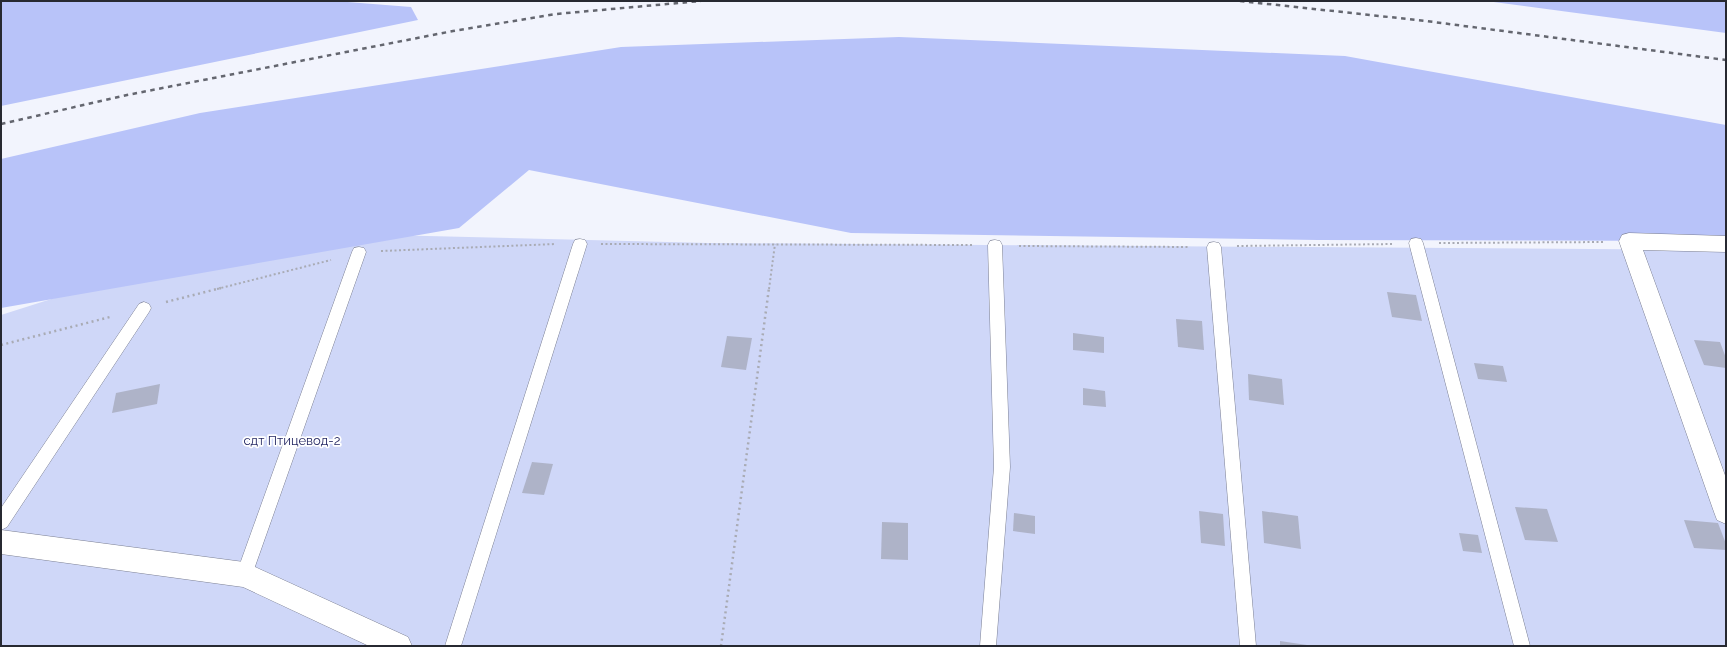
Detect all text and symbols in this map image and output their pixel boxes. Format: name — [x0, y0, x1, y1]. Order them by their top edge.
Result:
park label: сдт Птицевод-2 — [244, 433, 341, 448]

